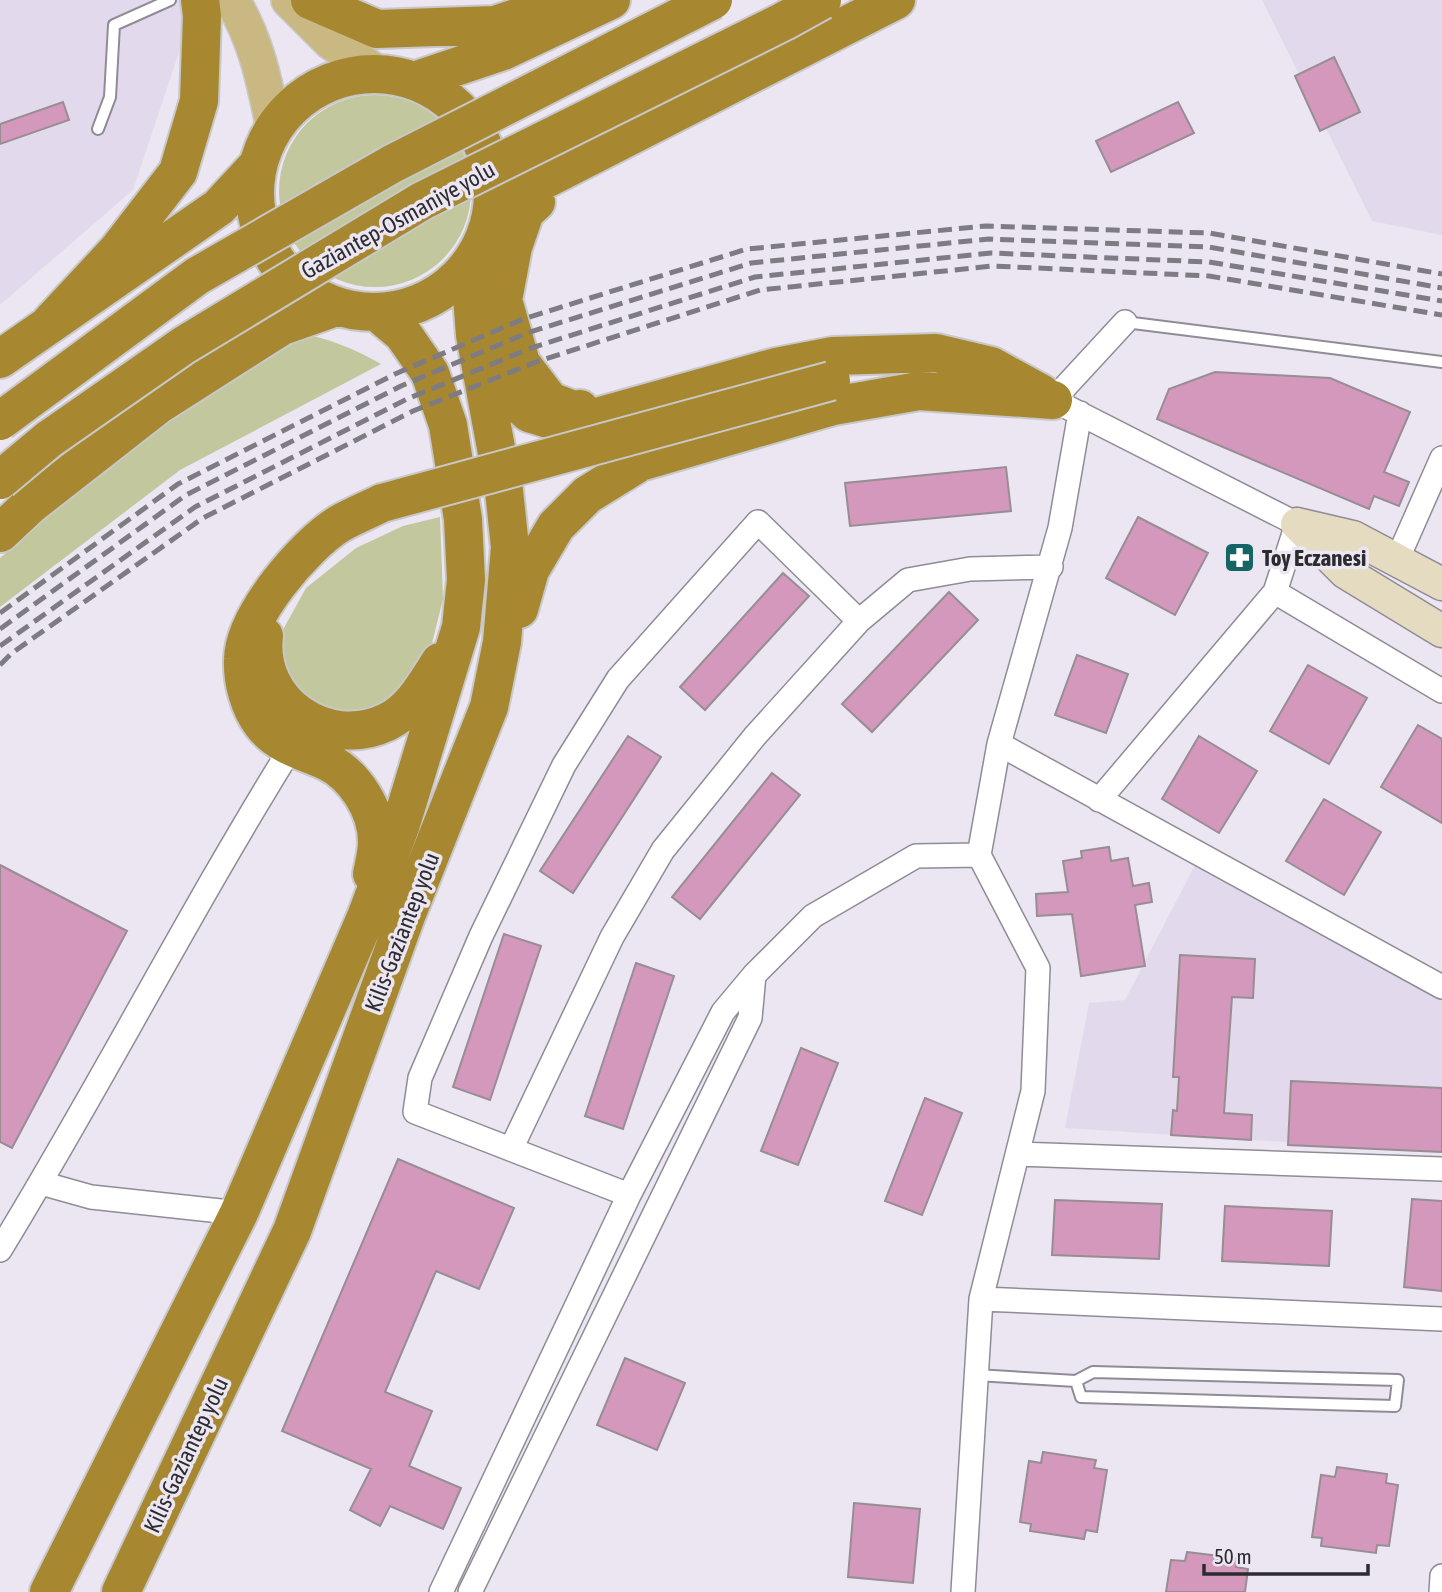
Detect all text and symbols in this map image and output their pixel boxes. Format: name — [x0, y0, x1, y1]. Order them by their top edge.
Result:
street label: Gaziantep-Osmaniye yolu — [297, 156, 499, 284]
pharmacy icon: Toy Eczanesi — [1222, 541, 1256, 575]
place label: Toy Eczanesi — [1262, 545, 1366, 571]
street label: Kilis-Gaziantep yolu — [360, 849, 444, 1015]
street label: Kilis-Gaziantep yolu — [139, 1373, 233, 1537]
scale bar — [1204, 1532, 1368, 1576]
text: 50 m — [1214, 1544, 1252, 1568]

